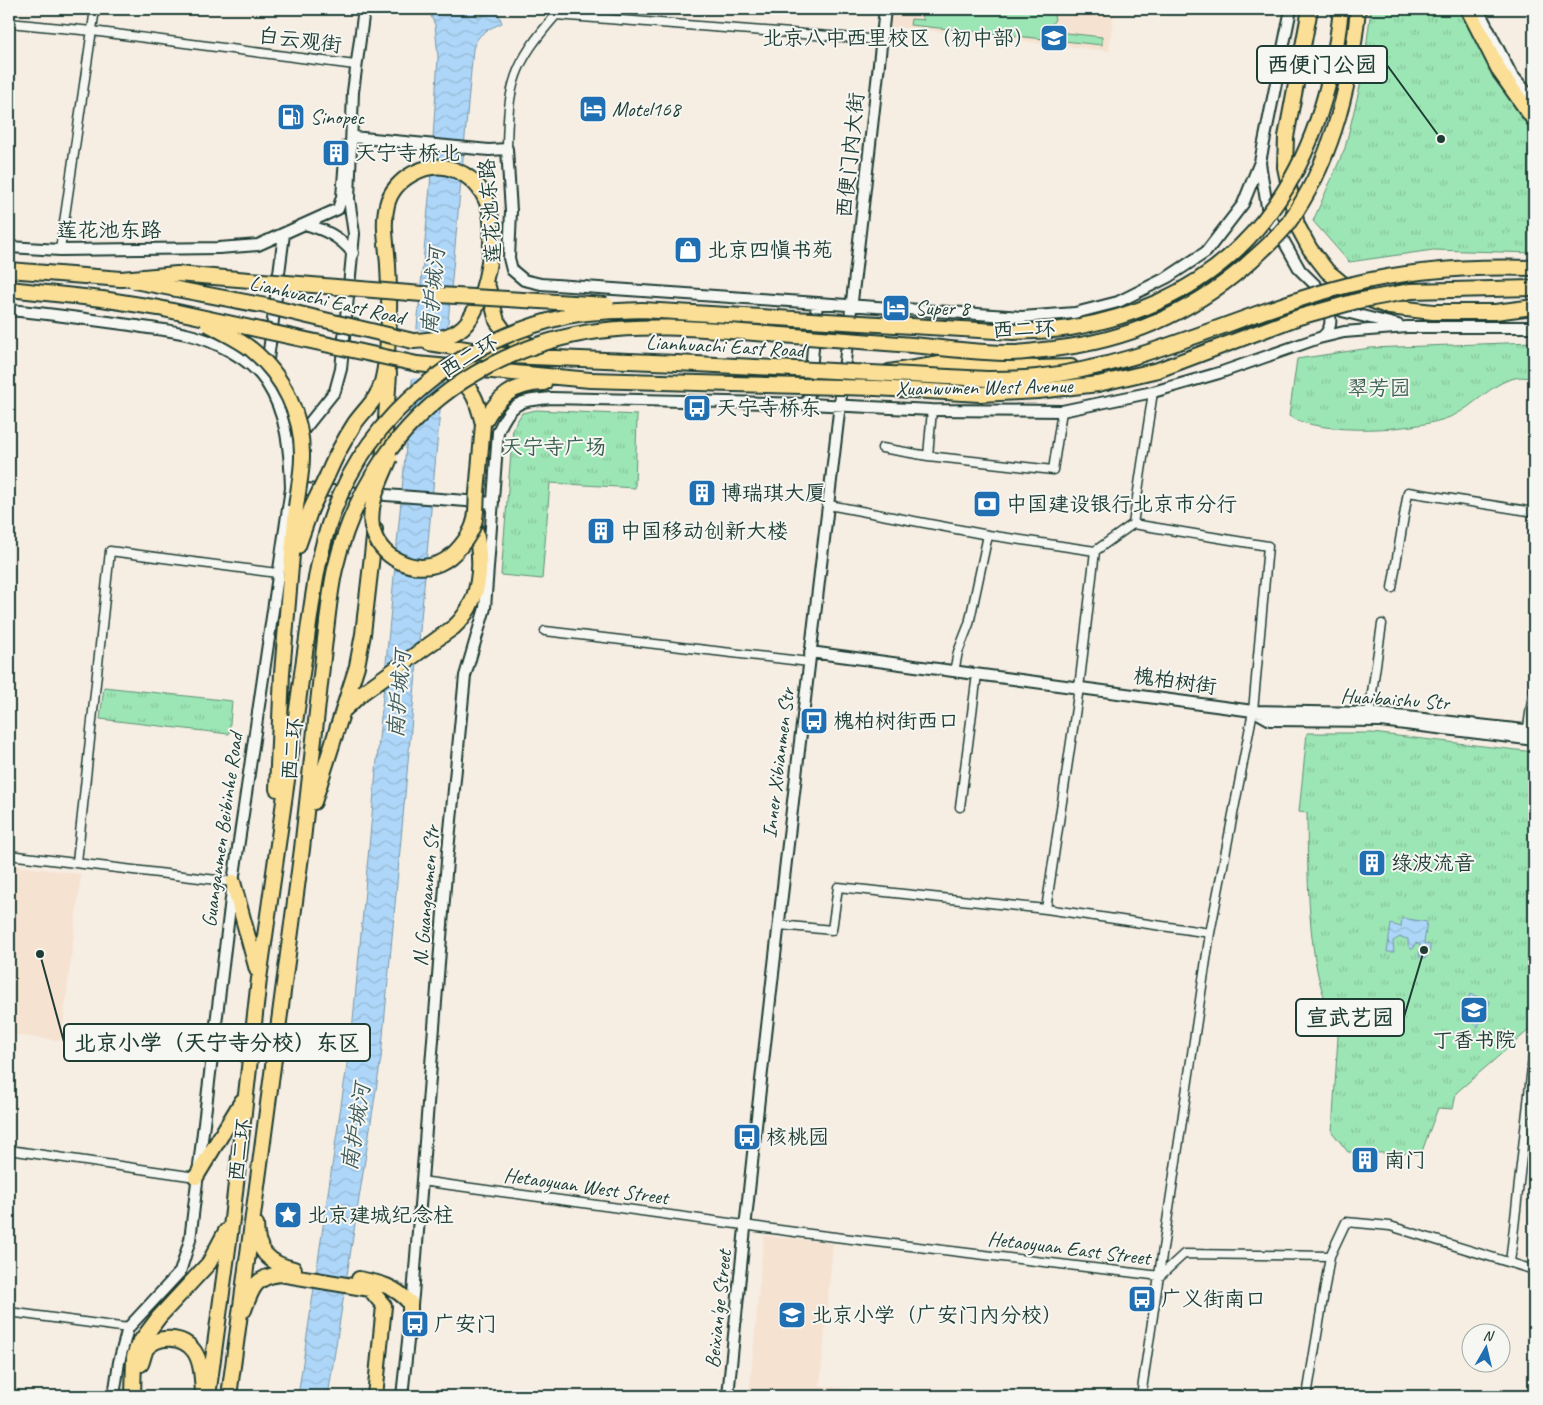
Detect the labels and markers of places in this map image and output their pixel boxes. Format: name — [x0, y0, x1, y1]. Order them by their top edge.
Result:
school or university icon: 北京八中西里校区（初中部） — [1039, 23, 1069, 53]
place label: 北京八中西里校区（初中部） — [762, 25, 1035, 51]
callout: 西便门公园 — [1257, 46, 1387, 83]
hotel icon: Motel168 — [578, 94, 608, 124]
place label: Motel168 — [612, 96, 683, 122]
fuel station icon: Sinopec — [276, 102, 306, 132]
place label: Sinopec — [310, 104, 365, 130]
building icon: 天宁寺桥北 — [321, 138, 351, 168]
place label: 天宁寺桥北 — [355, 140, 460, 166]
shop icon: 北京四慎书苑 — [673, 235, 703, 265]
place label: 北京四慎书苑 — [707, 237, 833, 263]
hotel icon: Super 8 — [881, 293, 911, 323]
place label: Super 8 — [915, 295, 972, 321]
bus stop icon: 天宁寺桥东 — [682, 393, 712, 423]
place label: 天宁寺桥东 — [716, 395, 821, 421]
building icon: 博瑞琪大厦 — [687, 478, 717, 508]
place label: 博瑞琪大厦 — [721, 480, 826, 506]
bank icon: 中国建设银行北京市分行 — [972, 489, 1002, 519]
place label: 中国建设银行北京市分行 — [1006, 491, 1237, 517]
building icon: 中国移动创新大楼 — [586, 516, 616, 546]
place label: 中国移动创新大楼 — [620, 518, 788, 544]
bus stop icon: 槐柏树街西口 — [799, 706, 829, 736]
place label: 槐柏树街西口 — [833, 708, 959, 734]
building icon: 绿波流音 — [1357, 848, 1387, 878]
place label: 绿波流音 — [1391, 850, 1475, 876]
school or university icon: 丁香书院 — [1459, 995, 1489, 1025]
callout: 宣武艺园 — [1296, 999, 1404, 1036]
callout: 北京小学（天宁寺分校）东区 — [64, 1024, 370, 1061]
place label: 丁香书院 — [1432, 1027, 1516, 1053]
bus stop icon: 核桃园 — [732, 1122, 762, 1152]
place label: 核桃园 — [766, 1124, 829, 1150]
building icon: 南门 — [1350, 1145, 1380, 1175]
place label: 南门 — [1384, 1147, 1426, 1173]
place icon: 北京建城纪念柱 — [273, 1200, 303, 1230]
place label: 北京建城纪念柱 — [307, 1202, 454, 1228]
bus stop icon: 广义街南口 — [1127, 1284, 1157, 1314]
place label: 广义街南口 — [1161, 1286, 1266, 1312]
school or university icon: 北京小学（广安门内分校） — [777, 1300, 807, 1330]
place label: 北京小学（广安门内分校） — [811, 1302, 1063, 1328]
bus stop icon: 广安门 — [400, 1309, 430, 1339]
place label: 广安门 — [434, 1311, 497, 1337]

